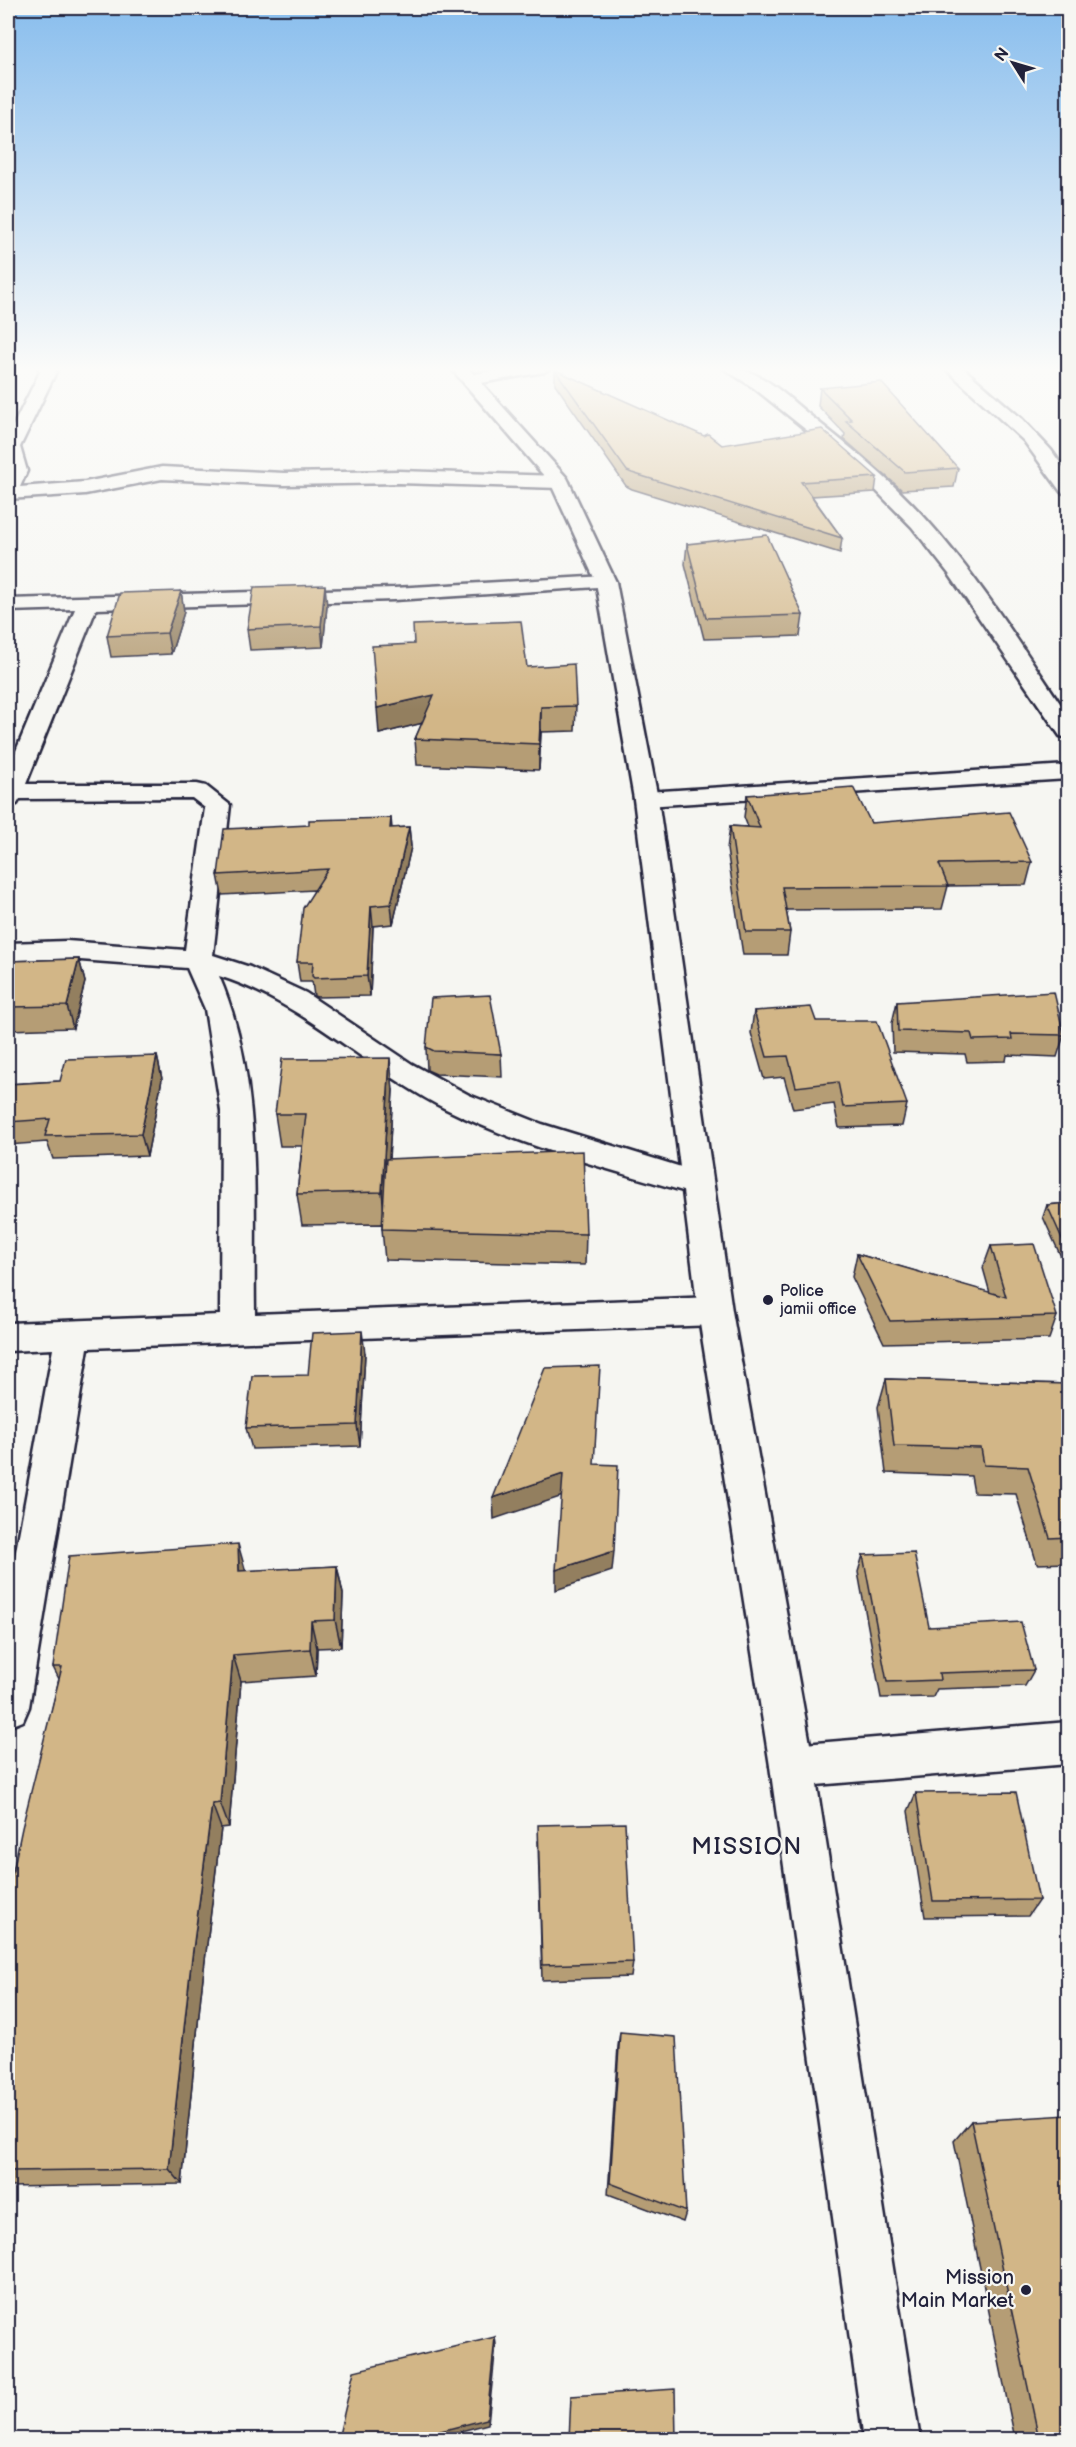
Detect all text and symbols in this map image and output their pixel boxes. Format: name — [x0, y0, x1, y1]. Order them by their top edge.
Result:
north arrow — [983, 33, 1043, 93]
text: N — [991, 44, 1013, 65]
place label: Police jamii office — [779, 1282, 857, 1319]
marker: Police jamii office — [761, 1293, 775, 1307]
district label: MISSION — [691, 1832, 803, 1861]
place label: Mission Main Market — [901, 2266, 1014, 2313]
marker: Mission Main Market — [1019, 2283, 1033, 2297]

